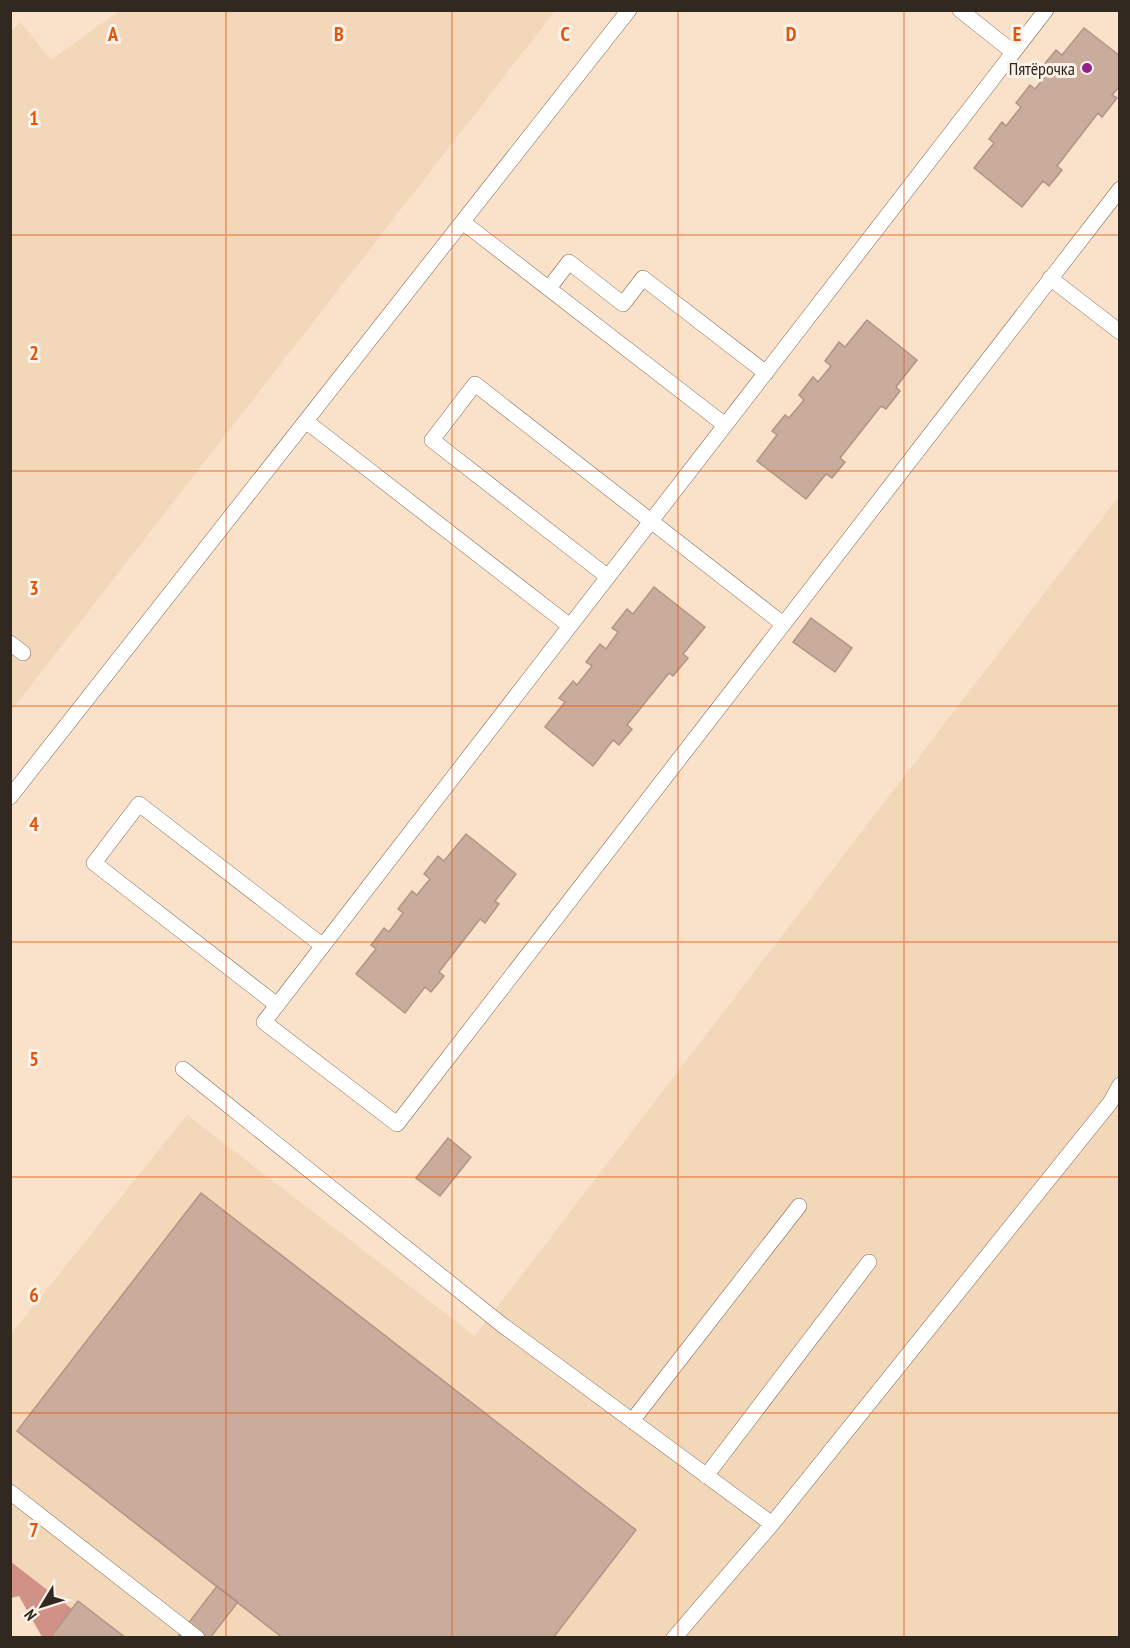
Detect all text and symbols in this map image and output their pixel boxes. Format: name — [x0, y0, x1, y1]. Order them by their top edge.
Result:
text: A — [107, 21, 119, 47]
text: B — [334, 21, 344, 47]
text: C — [560, 21, 570, 47]
text: D — [786, 21, 797, 47]
text: E — [1013, 21, 1021, 47]
place label: Пятёрочка — [1009, 57, 1075, 80]
marker: Пятёрочка — [1080, 61, 1094, 75]
text: 1 — [29, 105, 39, 131]
text: 2 — [29, 340, 39, 366]
text: 3 — [29, 575, 39, 601]
text: 4 — [29, 811, 39, 837]
text: 5 — [29, 1046, 39, 1072]
text: 6 — [29, 1282, 39, 1308]
text: 7 — [29, 1517, 39, 1543]
north arrow — [12, 1576, 72, 1636]
text: N — [20, 1606, 41, 1625]

